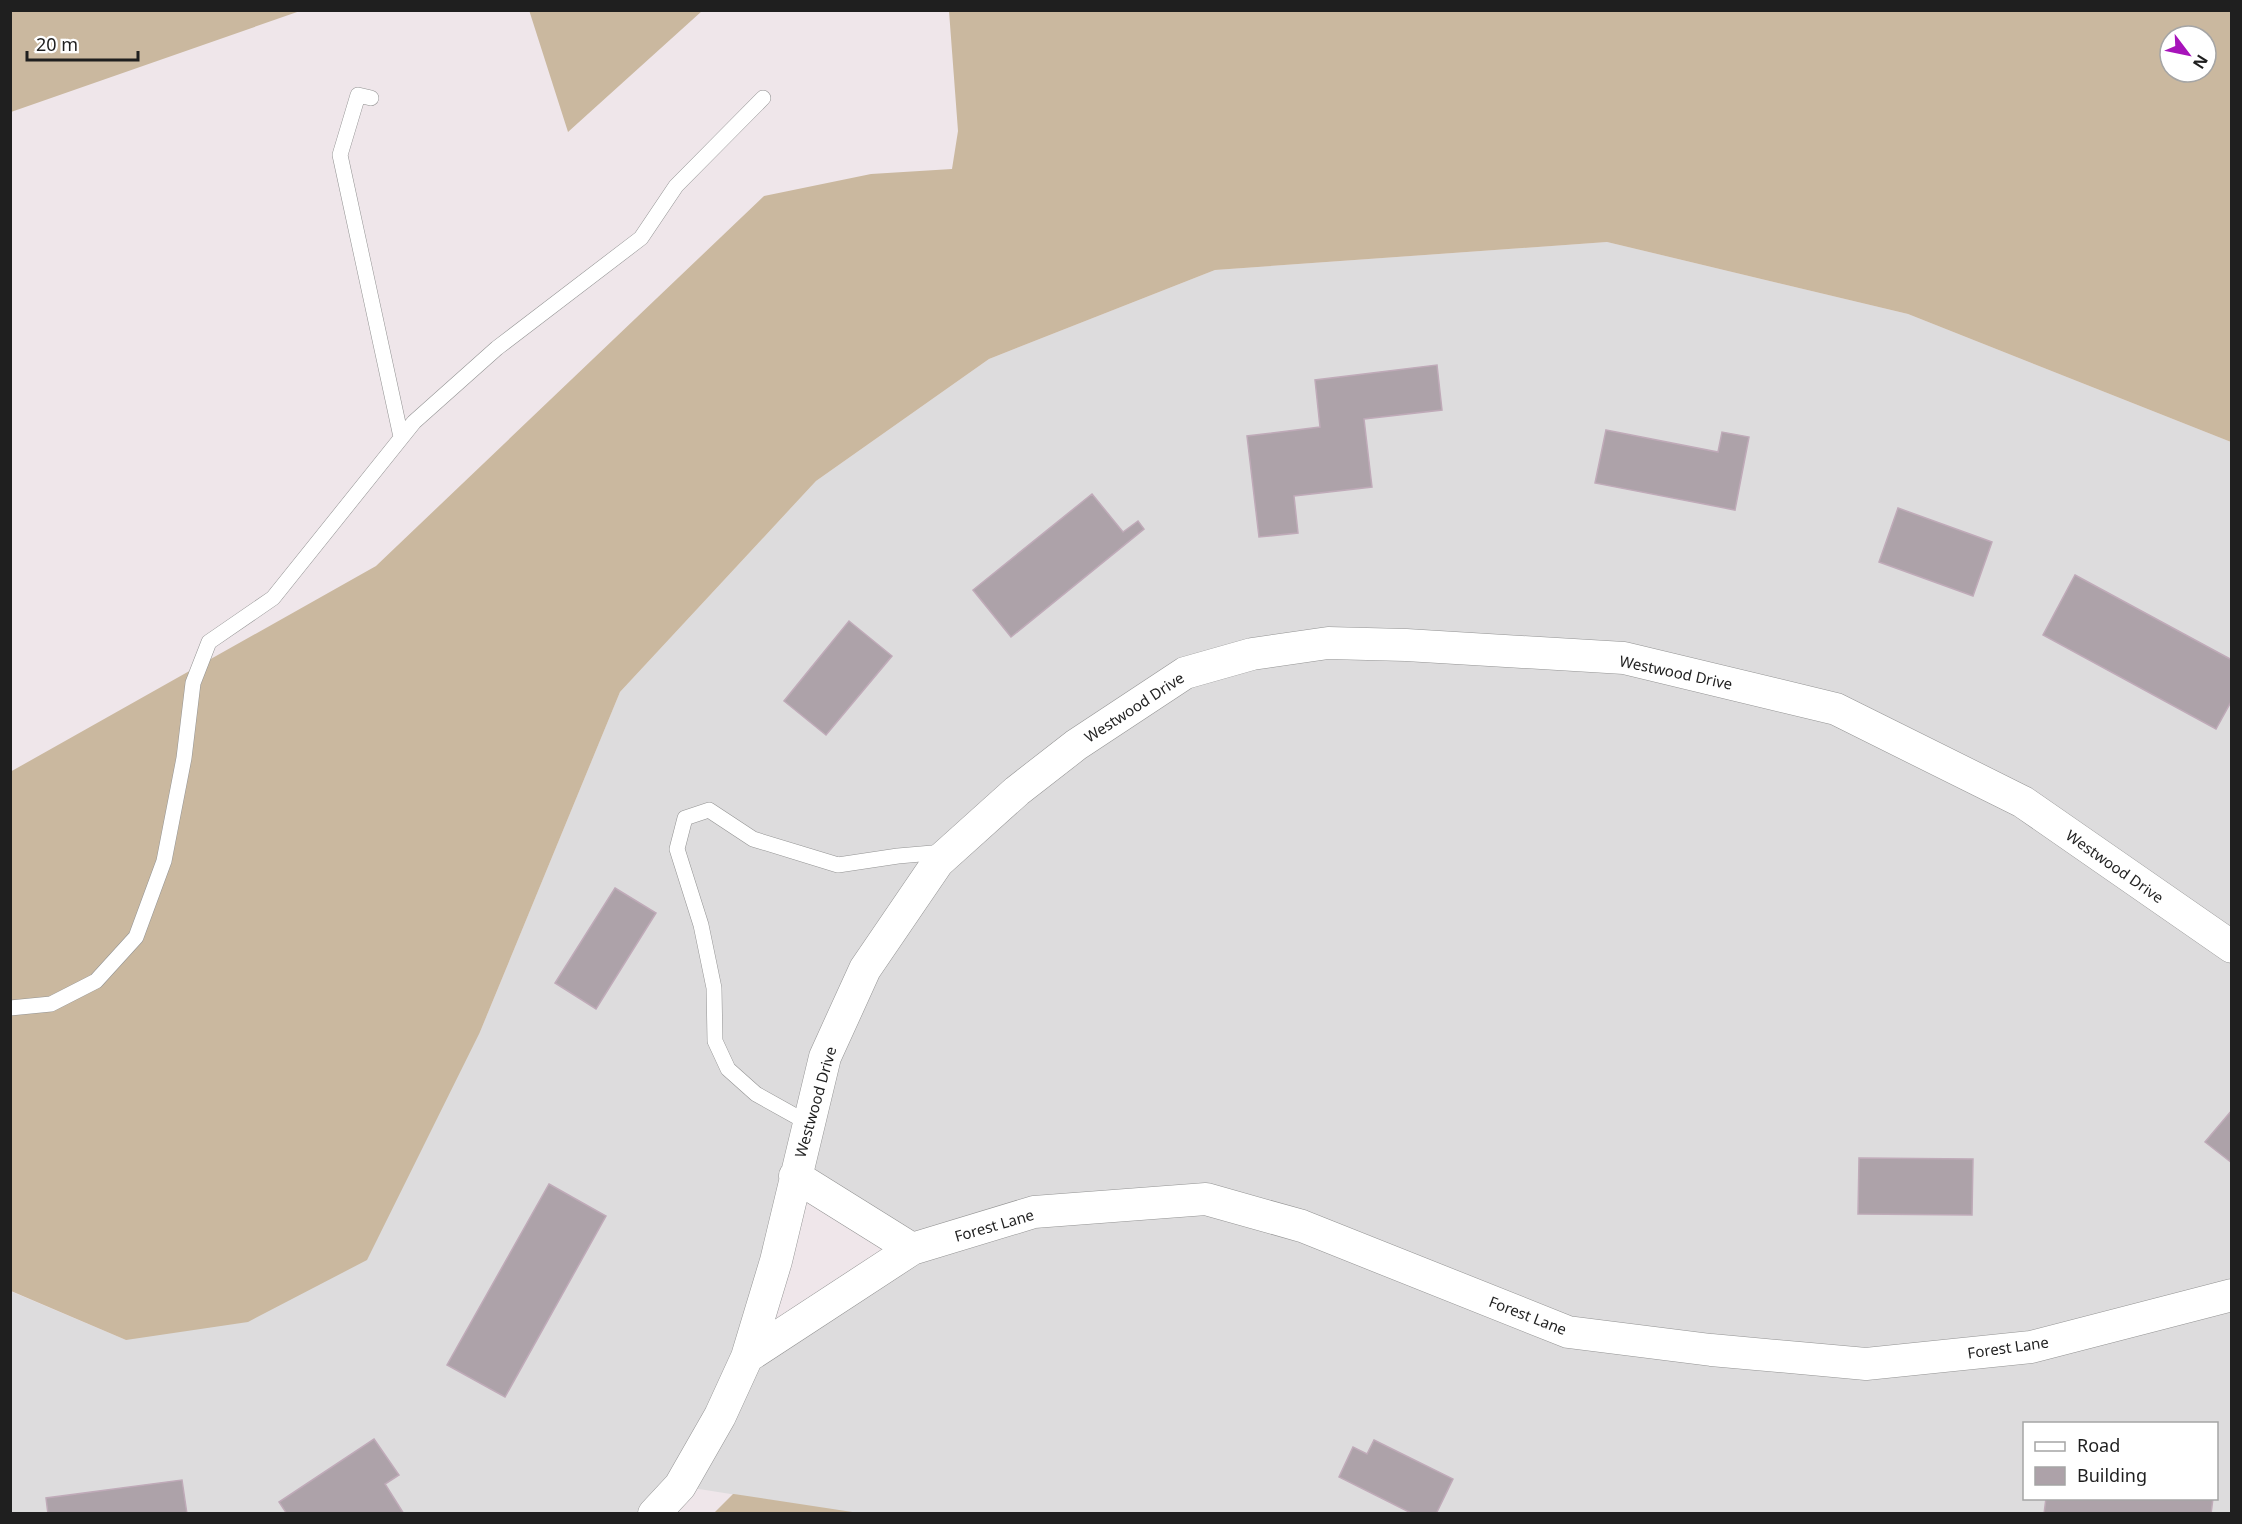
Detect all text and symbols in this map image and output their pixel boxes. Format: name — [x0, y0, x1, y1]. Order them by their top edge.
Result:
scale bar — [27, 24, 138, 62]
north arrow — [2158, 24, 2218, 84]
text: 20 m — [36, 32, 78, 56]
text: N — [2188, 51, 2213, 73]
street label: Westwood Drive — [1618, 650, 1734, 694]
street label: Westwood Drive — [1080, 667, 1188, 747]
street label: Westwood Drive — [2062, 825, 2168, 907]
street label: Westwood Drive — [790, 1044, 840, 1160]
street label: Forest Lane — [952, 1204, 1036, 1246]
street label: Forest Lane — [1486, 1291, 1570, 1339]
street label: Forest Lane — [1966, 1331, 2050, 1363]
legend — [2023, 1422, 2218, 1500]
text: Road — [2077, 1433, 2120, 1457]
text: Building — [2077, 1463, 2147, 1487]

